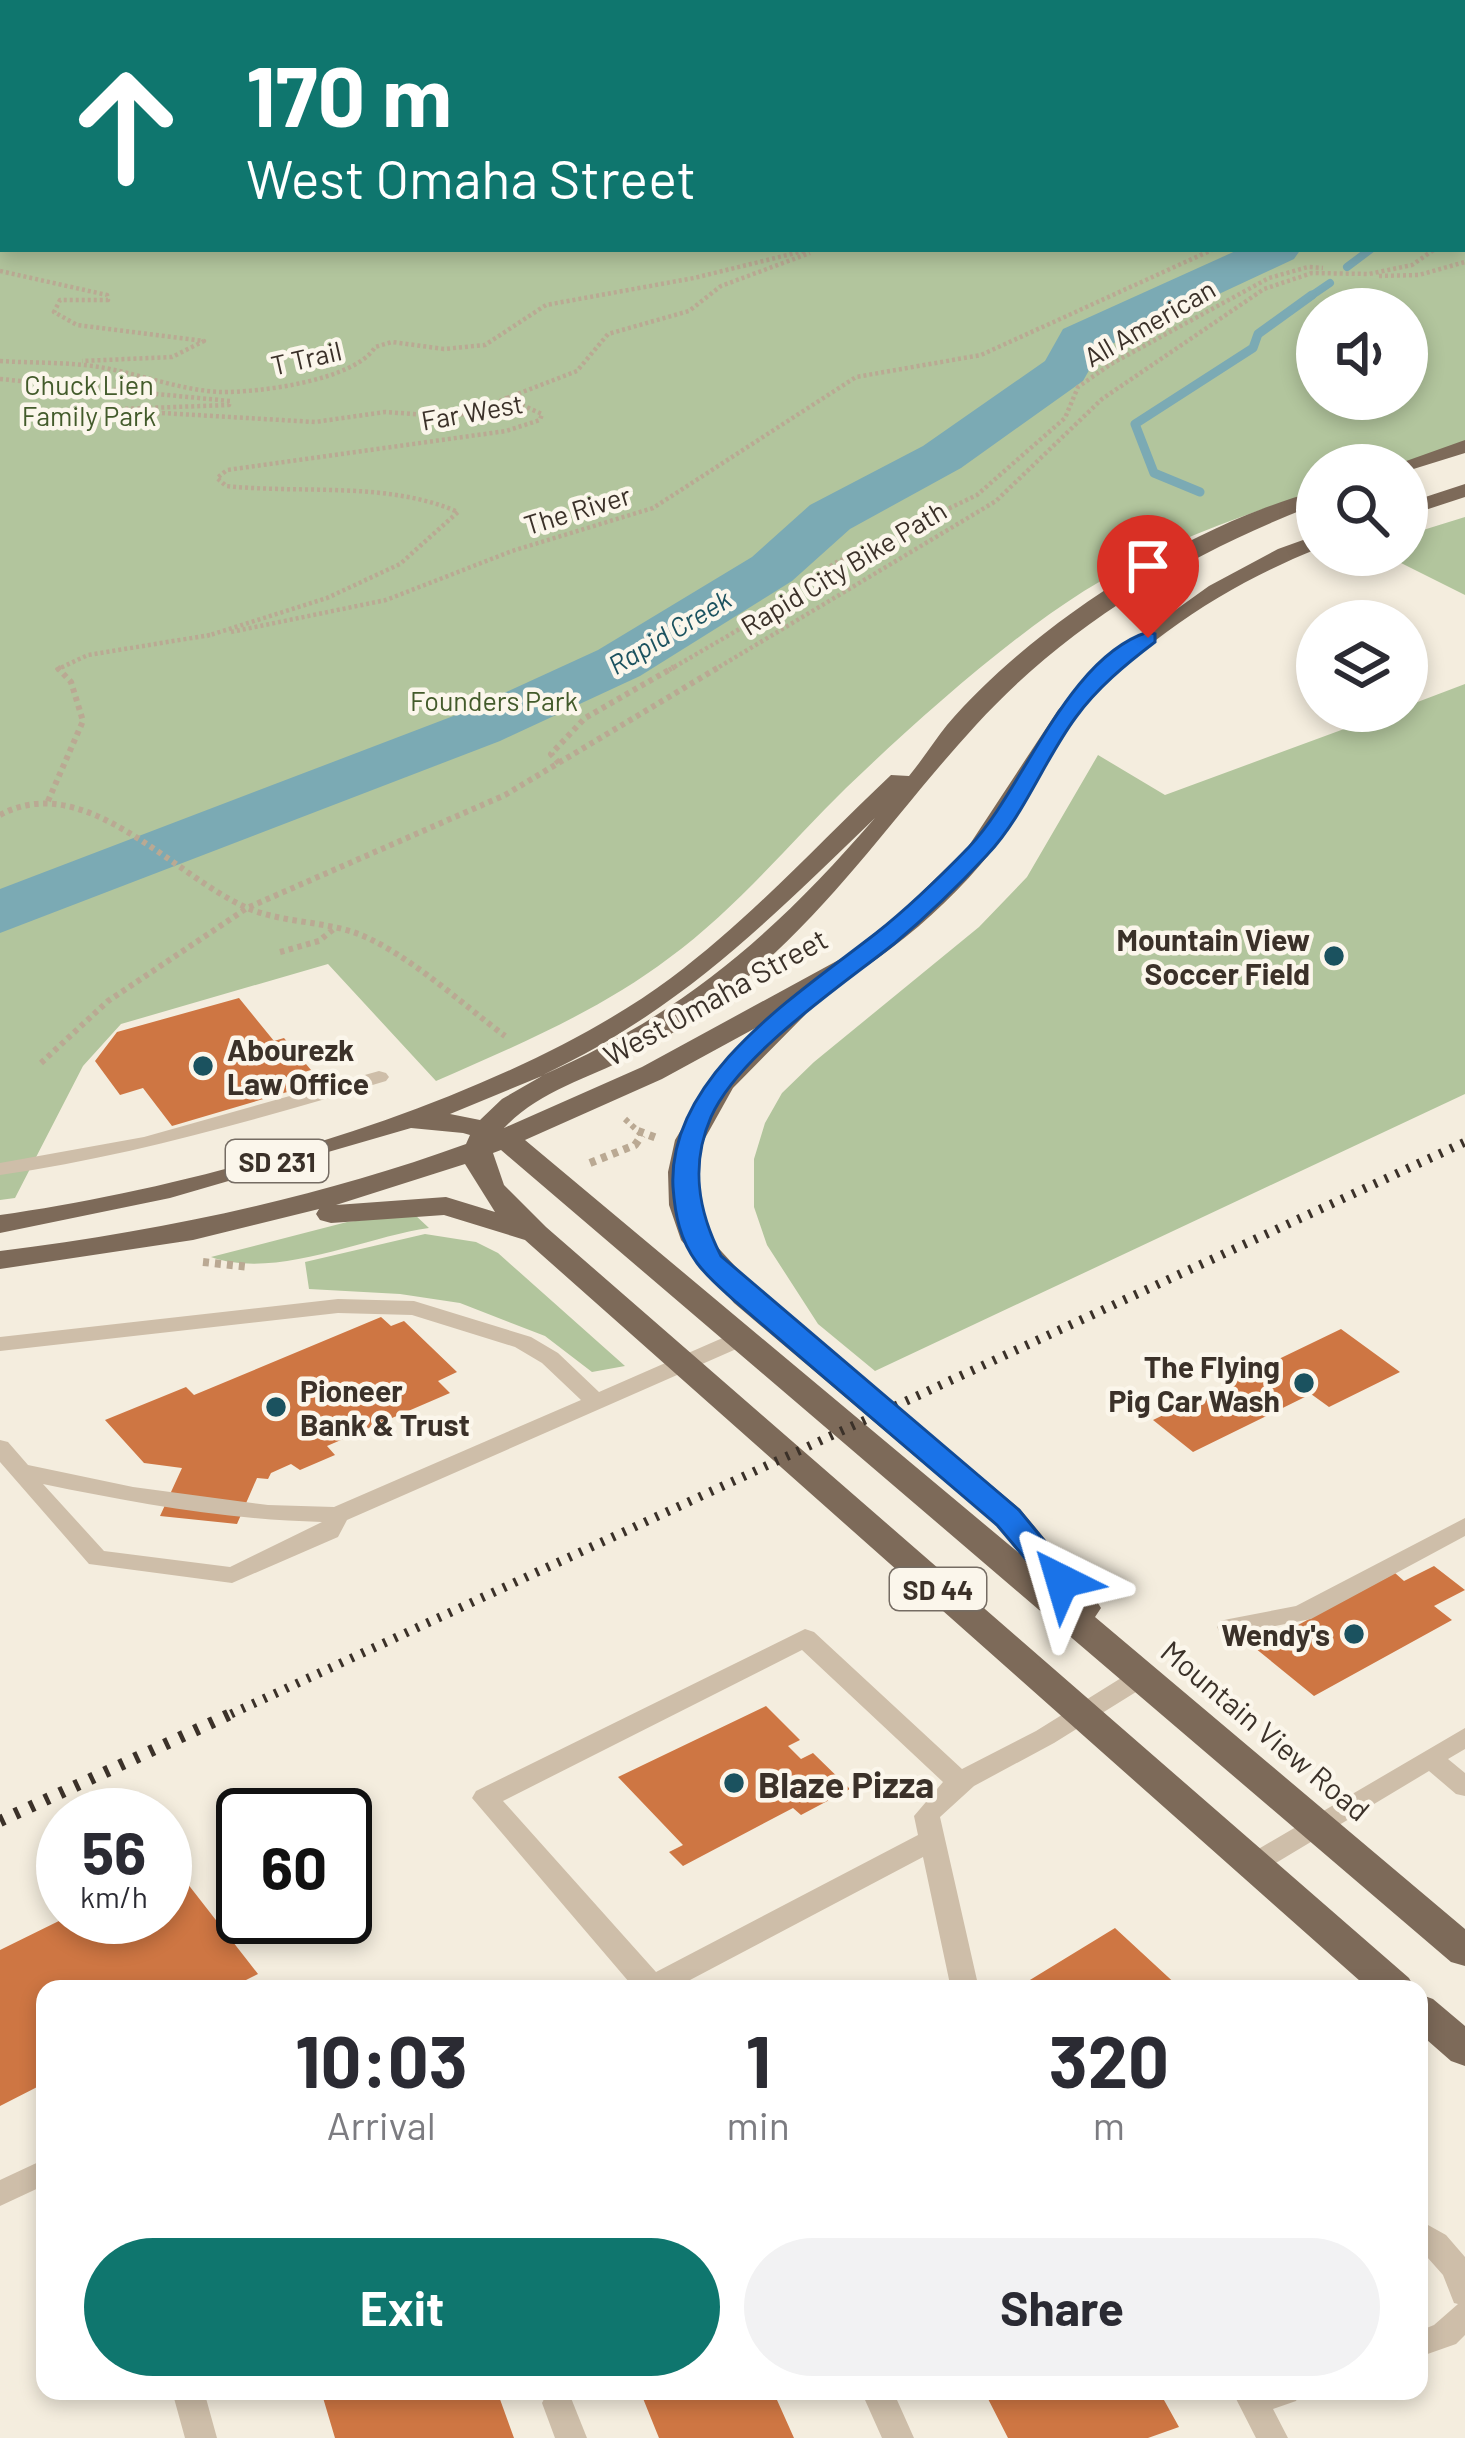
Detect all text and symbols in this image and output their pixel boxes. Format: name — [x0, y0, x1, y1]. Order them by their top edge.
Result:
text: 170 m — [246, 43, 452, 144]
icon: ahead — [48, 48, 204, 204]
text: West Omaha Street — [246, 145, 696, 210]
street label: All American — [1078, 272, 1220, 372]
map controls — [1296, 288, 1428, 732]
button: sound — [1296, 288, 1428, 420]
street label: T Trail — [268, 333, 344, 381]
park label: Chuck Lien Family Park — [22, 368, 156, 431]
street label: Far West — [419, 386, 525, 436]
button: search — [1296, 444, 1428, 576]
street label: The River — [520, 478, 634, 540]
street label: Rapid City Bike Path — [735, 493, 951, 641]
pin — [1097, 515, 1199, 638]
icon: arrive — [1115, 533, 1181, 599]
water label: Rapid Creek — [602, 582, 736, 680]
button: layers — [1296, 600, 1428, 732]
park label: Founders Park — [410, 684, 578, 716]
street label: West Omaha Street — [597, 920, 833, 1072]
place label: Mountain View Soccer Field — [1116, 921, 1310, 991]
marker: Mountain View Soccer Field — [1321, 943, 1347, 969]
place label: Abourezk Law Office — [227, 1031, 369, 1101]
marker: Abourezk Law Office — [190, 1053, 216, 1079]
road number: SD 231 — [226, 1140, 328, 1182]
place label: The Flying Pig Car Wash — [1108, 1348, 1280, 1418]
marker: The Flying Pig Car Wash — [1291, 1370, 1317, 1396]
place label: Pioneer Bank & Trust — [300, 1372, 470, 1442]
marker: Pioneer Bank & Trust — [263, 1394, 289, 1420]
position arrow — [999, 1518, 1125, 1644]
road number: SD 44 — [890, 1568, 986, 1610]
place label: Wendy's — [1221, 1616, 1330, 1652]
marker: Wendy's — [1341, 1621, 1367, 1647]
street label: Mountain View Road — [1154, 1632, 1378, 1828]
place label: Blaze Pizza — [758, 1762, 934, 1805]
marker: Blaze Pizza — [721, 1770, 747, 1796]
speed limit sign: 60 — [216, 1788, 372, 1944]
text: 56 — [82, 1815, 146, 1887]
text: km/h — [80, 1878, 148, 1914]
text: 10:03 — [295, 2016, 468, 2102]
text: 1 — [745, 2016, 771, 2102]
text: 320 — [1049, 2016, 1169, 2102]
text: Arrival — [327, 2101, 436, 2148]
text: min — [727, 2101, 790, 2148]
text: m — [1093, 2101, 1125, 2148]
button: Exit — [84, 2238, 720, 2376]
button: Share — [744, 2238, 1380, 2376]

